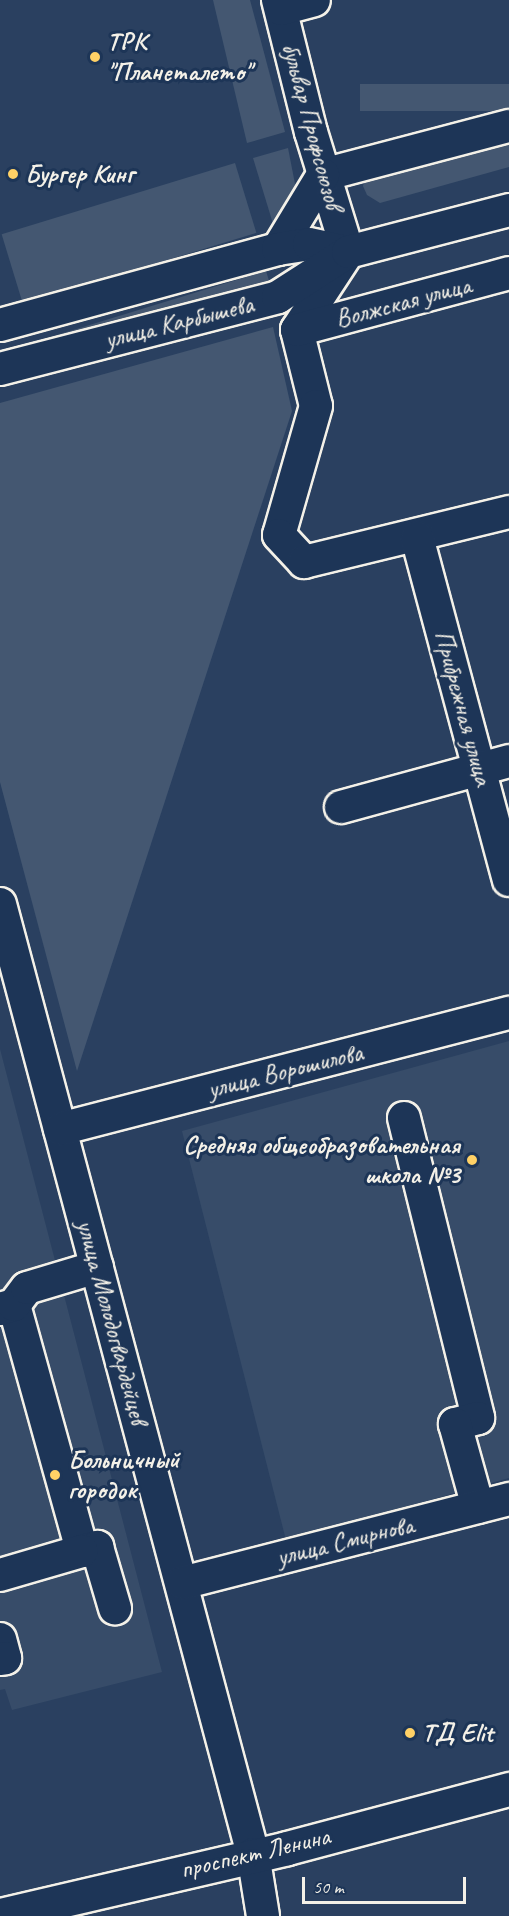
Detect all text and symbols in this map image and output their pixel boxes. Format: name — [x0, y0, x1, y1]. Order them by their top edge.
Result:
place label: ТРК "Планеталето" — [107, 26, 250, 88]
street label: бульвар Профсоюзов — [275, 39, 349, 213]
marker: ТРК "Планеталето" — [88, 50, 102, 64]
place label: Бургер Кинг — [25, 158, 134, 190]
marker: Бургер Кинг — [6, 167, 20, 181]
street label: Волжская улица — [331, 269, 475, 335]
street label: улица Карбышева — [102, 289, 256, 355]
street label: Прибрежная улица — [427, 626, 499, 790]
street label: улица Ворошилова — [205, 1037, 365, 1105]
place label: Средняя общеобразовательная школа №3 — [183, 1129, 460, 1190]
marker: Средняя общеобразовательная школа №3 — [465, 1153, 479, 1167]
street label: улица Молодогвардейцев — [70, 1217, 154, 1427]
place label: Больничный городок — [68, 1444, 179, 1506]
marker: Больничный городок — [46, 1466, 64, 1484]
street label: улица Смирнова — [274, 1509, 416, 1573]
place label: ТД Elit — [422, 1717, 493, 1749]
marker: ТД Elit — [403, 1726, 417, 1740]
street label: проспект Ленина — [176, 1820, 334, 1886]
scale bar — [305, 1865, 468, 1903]
text: 50 m — [313, 1876, 344, 1898]

